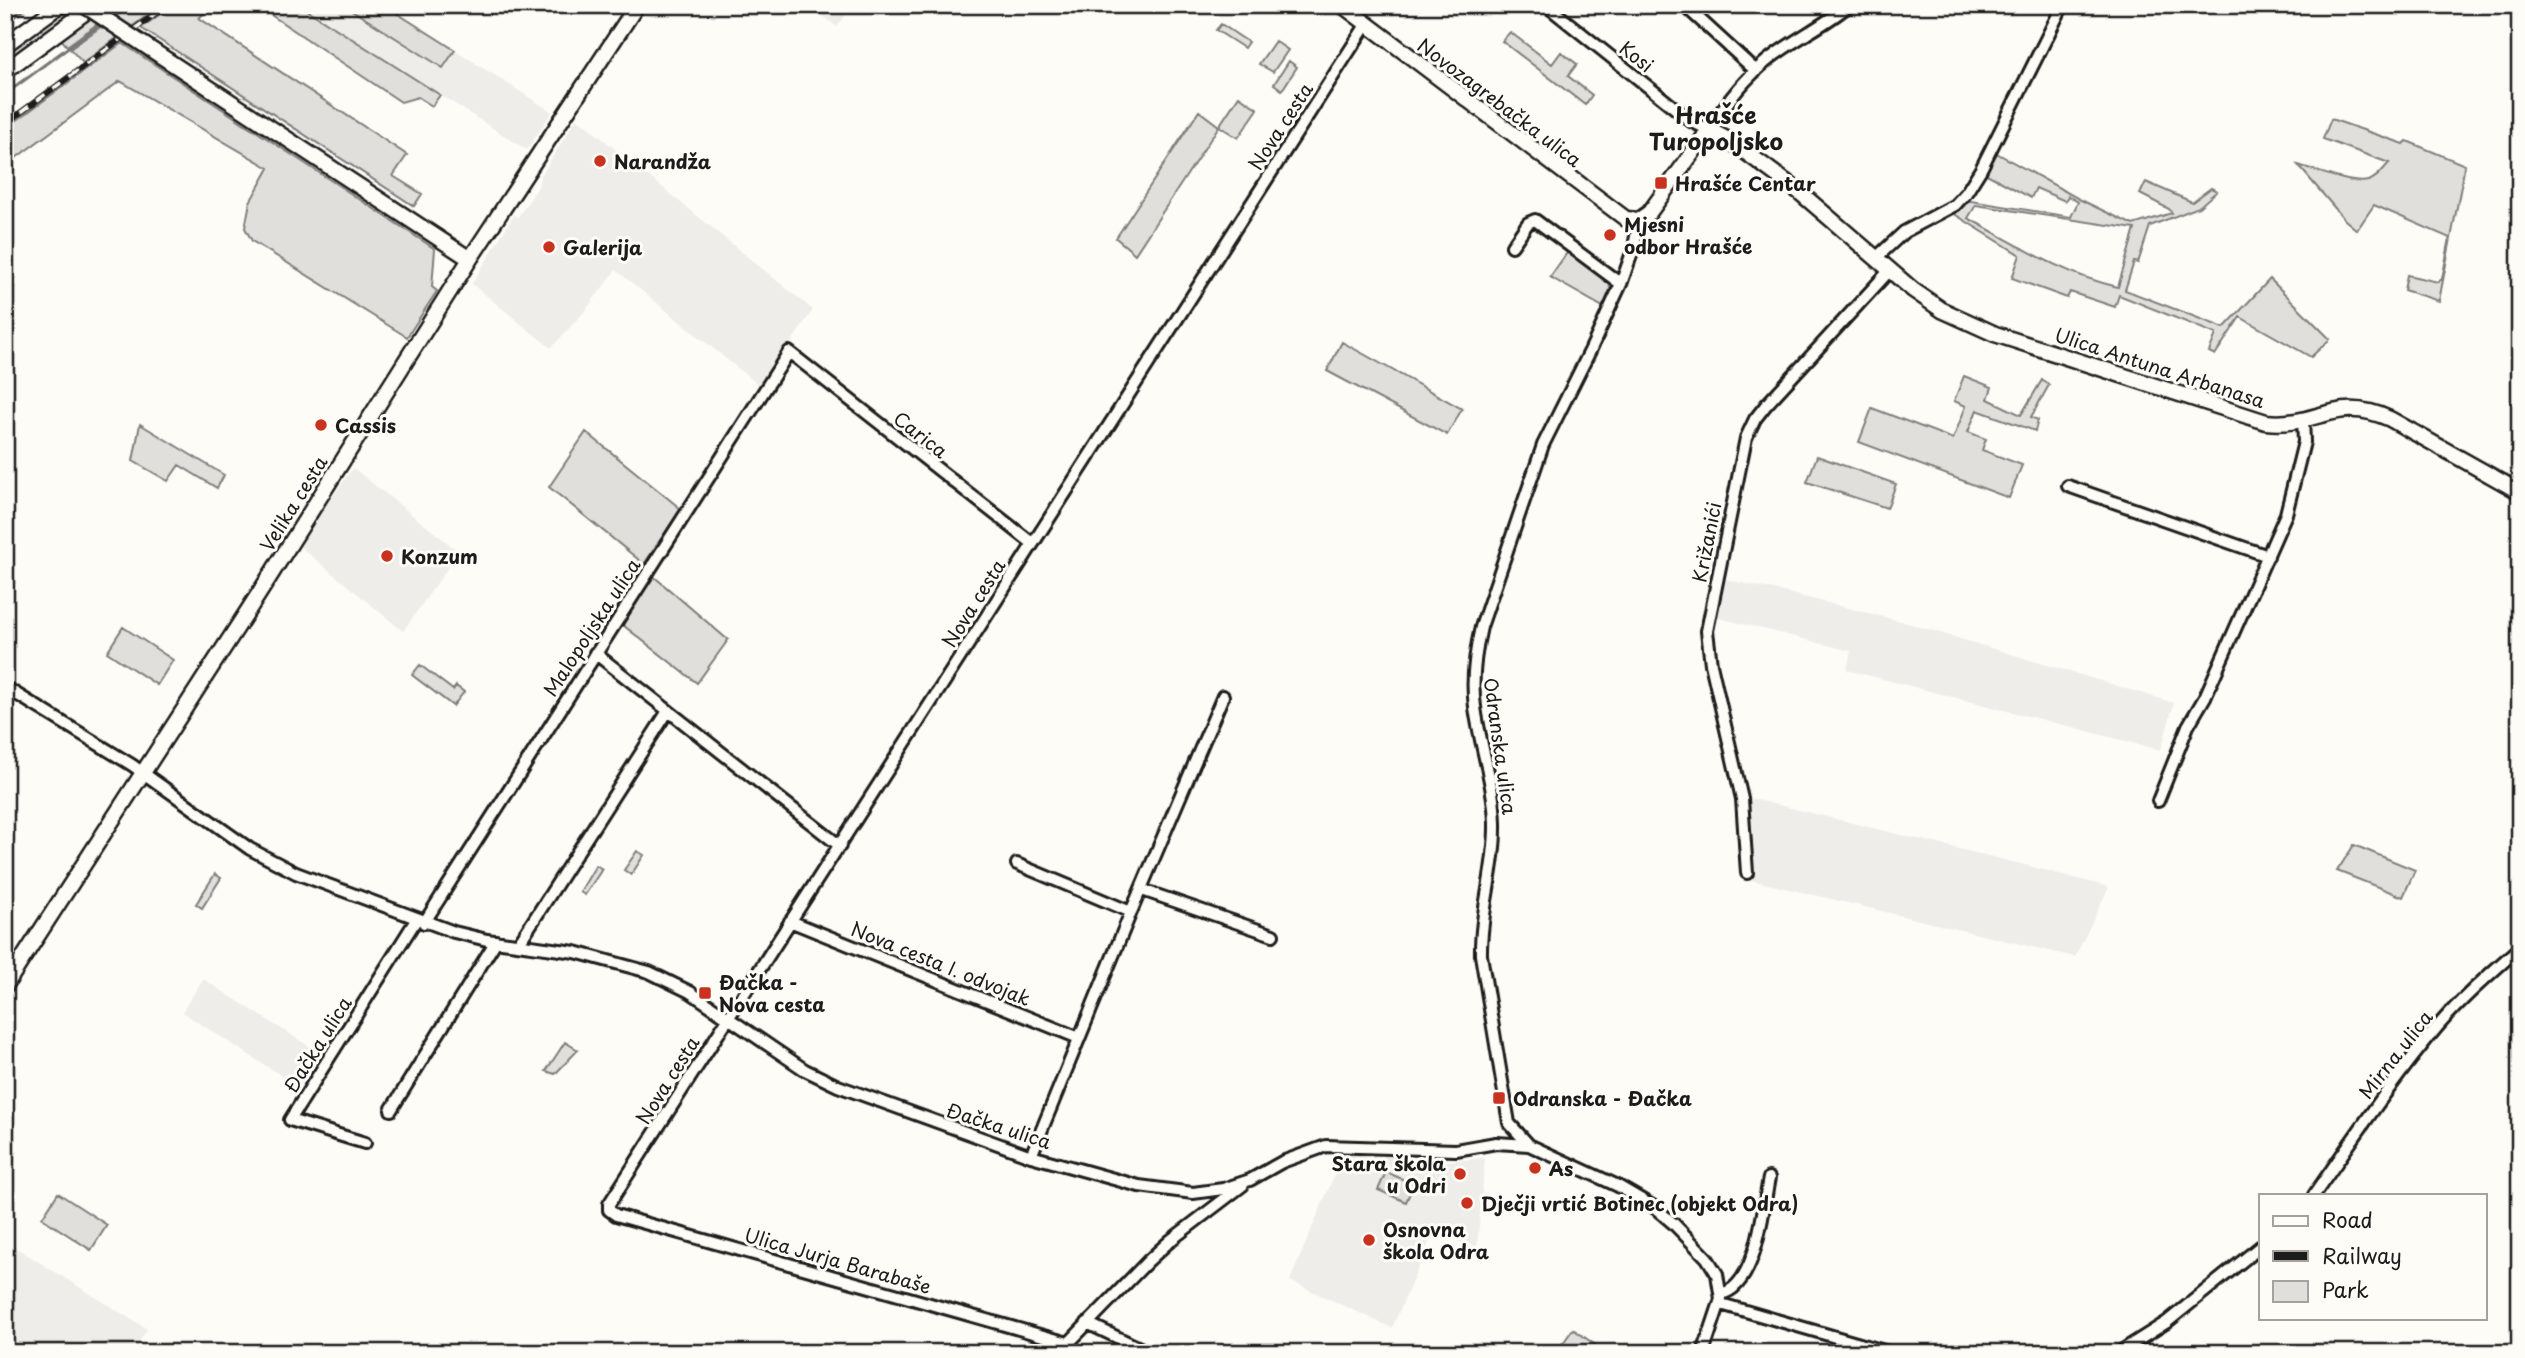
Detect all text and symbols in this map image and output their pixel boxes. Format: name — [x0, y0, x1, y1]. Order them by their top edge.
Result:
street label: Novozagrebačka ulica — [1412, 31, 1588, 173]
street label: Kosi — [1614, 34, 1660, 78]
street label: Nova cesta — [1241, 76, 1319, 175]
district label: Hrašće Turopoljsko — [1649, 97, 1783, 158]
place label: Narandža — [614, 147, 711, 175]
marker: Narandža — [592, 153, 608, 169]
place label: Hrašće Centar — [1675, 169, 1816, 197]
marker: Hrašće Centar — [1653, 175, 1669, 191]
place label: Mjesni odbor Hrašće — [1624, 210, 1752, 260]
marker: Mjesni odbor Hrašće — [1602, 227, 1618, 243]
place label: Galerija — [563, 233, 642, 261]
marker: Galerija — [541, 239, 557, 255]
street label: Ulica Antuna Arbanasa — [2051, 320, 2269, 414]
street label: Carica — [888, 404, 954, 464]
place label: Cassis — [335, 411, 396, 439]
marker: Cassis — [313, 417, 329, 433]
street label: Velika cesta — [253, 450, 334, 556]
street label: Križanići — [1684, 499, 1728, 585]
place label: Konzum — [401, 542, 478, 570]
marker: Konzum — [379, 548, 395, 564]
street label: Malopoljska ulica — [536, 552, 646, 702]
street label: Nova cesta — [935, 553, 1011, 653]
street label: Odranska ulica — [1478, 676, 1524, 816]
street label: Nova cesta I. odvojak — [847, 914, 1036, 1012]
place label: Đačka - Nova cesta — [719, 968, 825, 1018]
marker: Đačka - Nova cesta — [697, 985, 713, 1001]
street label: Đačka ulica — [276, 991, 358, 1097]
street label: Mirna ulica — [2352, 1004, 2439, 1104]
street label: Nova cesta — [629, 1030, 705, 1130]
place label: Odranska - Đačka — [1513, 1084, 1692, 1112]
marker: Odranska - Đačka — [1491, 1090, 1507, 1106]
street label: Đačka ulica — [943, 1095, 1055, 1155]
place label: Stara škola u Odri — [1332, 1149, 1447, 1199]
place label: As — [1549, 1154, 1573, 1182]
marker: As — [1527, 1160, 1543, 1176]
marker: Stara škola u Odri — [1452, 1166, 1468, 1182]
place label: Dječji vrtić Botinec (objekt Odra) — [1481, 1189, 1798, 1217]
legend — [2259, 1194, 2486, 1320]
marker: Dječji vrtić Botinec (objekt Odra) — [1459, 1195, 1475, 1211]
text: Road — [2322, 1203, 2373, 1235]
place label: Osnovna škola Odra — [1383, 1215, 1489, 1265]
street label: Ulica Jurja Barabaše — [741, 1220, 935, 1300]
marker: Osnovna škola Odra — [1361, 1232, 1377, 1248]
text: Railway — [2322, 1239, 2402, 1271]
text: Park — [2322, 1273, 2369, 1305]

